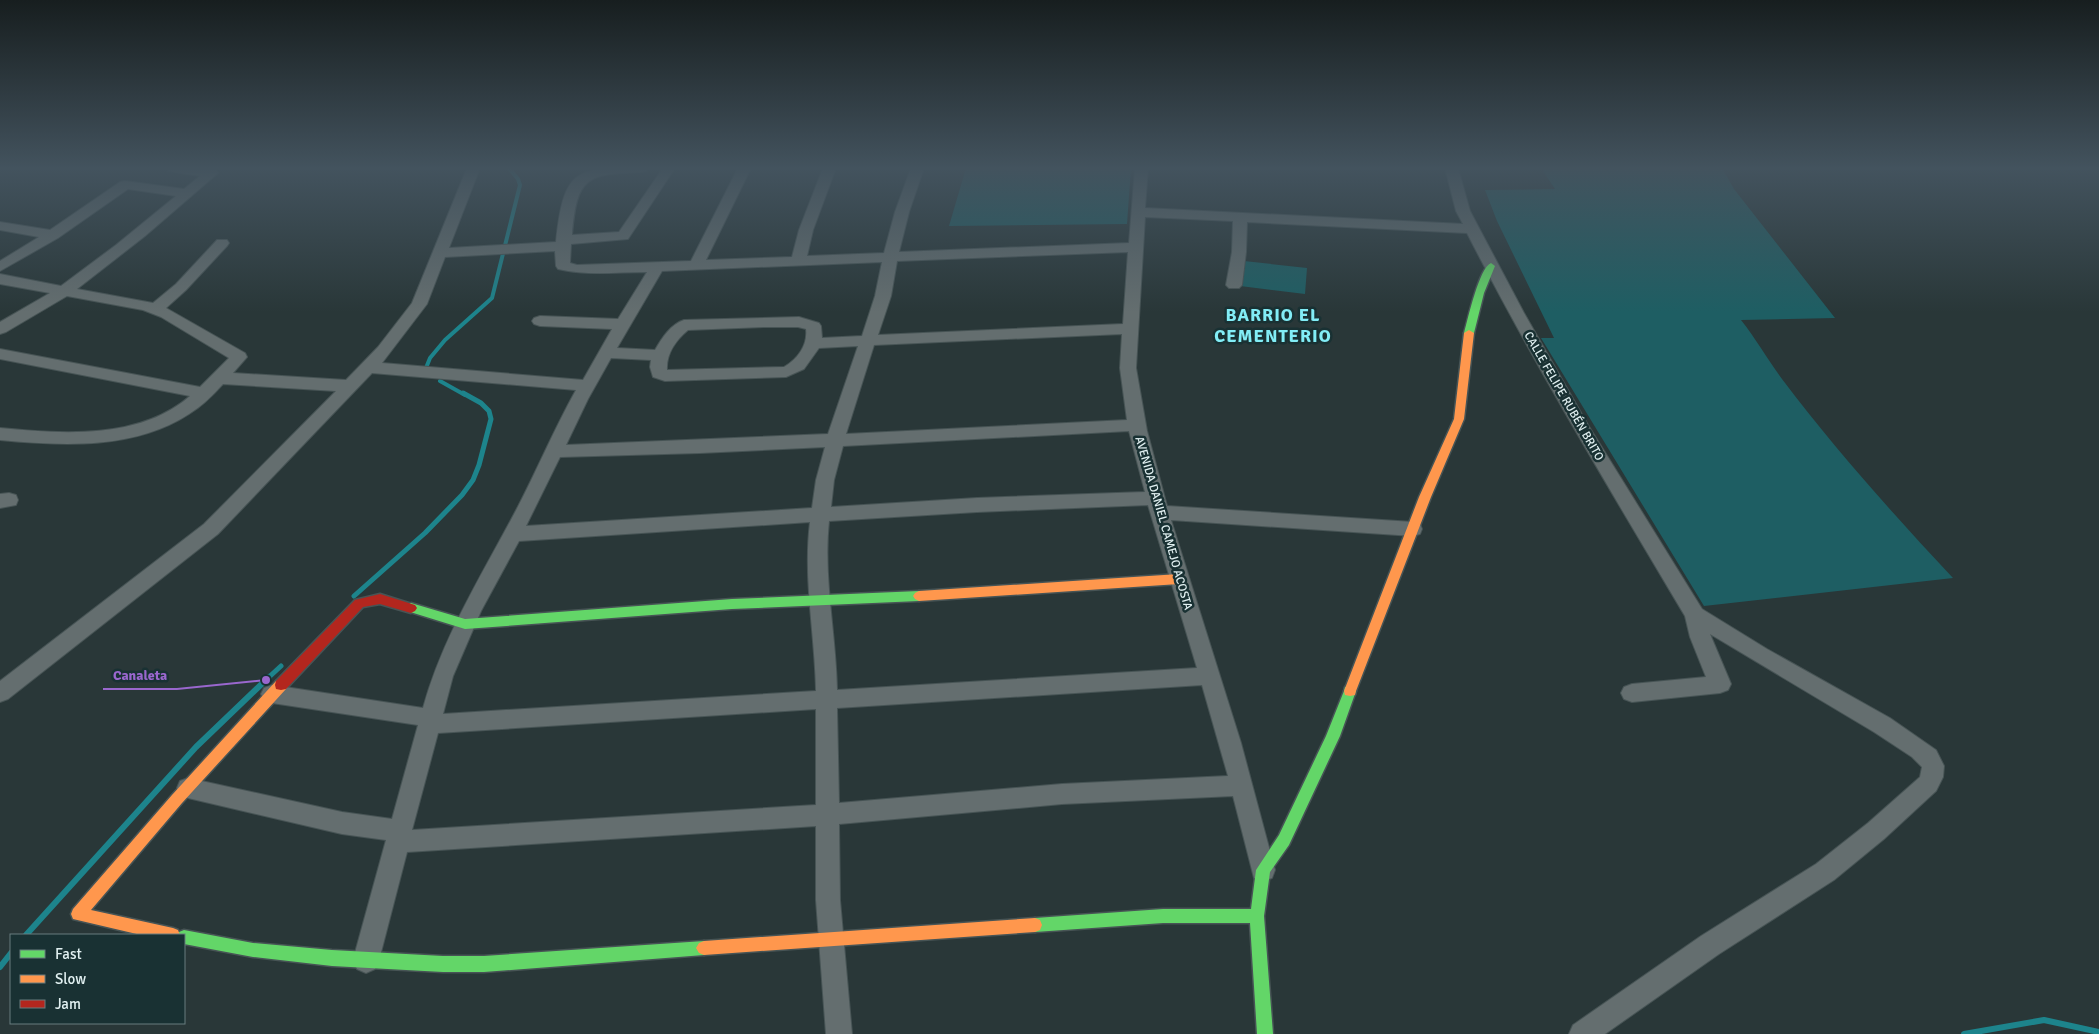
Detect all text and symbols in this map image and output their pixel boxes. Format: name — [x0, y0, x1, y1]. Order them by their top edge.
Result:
district label: BARRIO EL CEMENTERIO — [1214, 304, 1332, 347]
street label: CALLE FELIPE RUBÉN BRITO — [1520, 329, 1607, 464]
street label: AVENIDA DANIEL CAMEJO ACOSTA — [1132, 435, 1196, 612]
callout: Canaleta — [103, 660, 177, 689]
text: Canaleta — [113, 667, 167, 684]
legend — [10, 934, 185, 1024]
text: Fast — [55, 945, 82, 963]
text: Slow — [55, 970, 86, 988]
text: Jam — [55, 995, 81, 1013]

